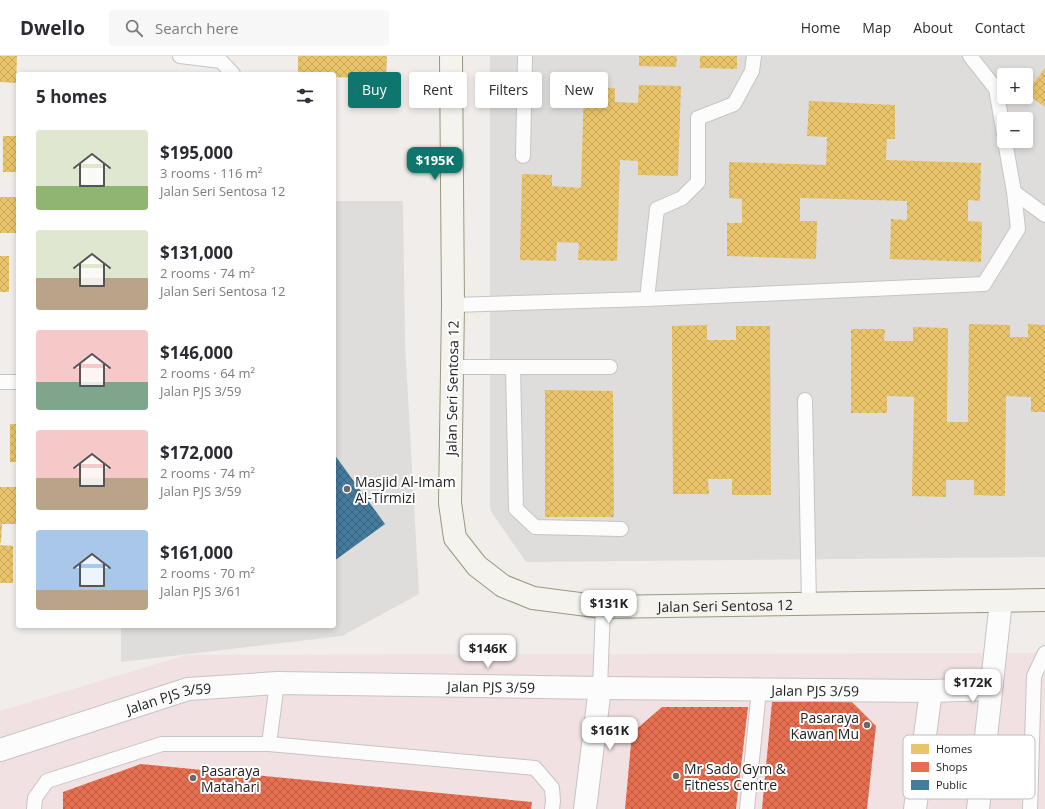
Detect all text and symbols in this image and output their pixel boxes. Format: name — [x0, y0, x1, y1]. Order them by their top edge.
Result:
search box — [109, 10, 389, 46]
text: Dwello — [20, 15, 85, 41]
icon: search — [123, 17, 145, 39]
text: Search here — [155, 18, 239, 38]
text: Home — [801, 18, 840, 37]
text: Map — [862, 18, 891, 37]
text: About — [913, 18, 953, 37]
text: Contact — [975, 18, 1025, 37]
map controls — [997, 68, 1033, 148]
button: + — [997, 68, 1033, 104]
chip: Buy — [348, 72, 401, 108]
chip: Rent — [409, 72, 467, 108]
chip: Filters — [475, 72, 542, 108]
chip: New — [550, 72, 608, 108]
text: 5 homes — [36, 85, 107, 108]
icon: filters — [294, 85, 316, 107]
button: − — [997, 112, 1033, 148]
text: $195,000 — [160, 141, 233, 164]
icon: home — [68, 146, 116, 194]
pin: $195K — [407, 147, 463, 181]
text: $195K — [416, 151, 454, 169]
text: 3 rooms · 116 m² — [160, 164, 262, 182]
text: Jalan Seri Sentosa 12 — [160, 182, 286, 200]
text: $131,000 — [160, 241, 233, 264]
icon: home — [68, 246, 116, 294]
text: 2 rooms · 74 m² — [160, 264, 255, 282]
text: Jalan Seri Sentosa 12 — [160, 282, 286, 300]
street label: Jalan Seri Sentosa 12 — [441, 320, 463, 458]
text: $146,000 — [160, 341, 233, 364]
icon: home — [68, 346, 116, 394]
text: 2 rooms · 64 m² — [160, 364, 255, 382]
text: Jalan PJS 3/59 — [160, 382, 241, 400]
text: $172,000 — [160, 441, 233, 464]
icon: home — [68, 446, 116, 494]
text: 2 rooms · 74 m² — [160, 464, 255, 482]
place label: Masjid Al-Imam Al-Tirmizi — [355, 472, 456, 507]
text: Jalan PJS 3/59 — [160, 482, 241, 500]
marker: Masjid Al-Imam Al-Tirmizi — [342, 484, 352, 494]
text: $161,000 — [160, 541, 233, 564]
icon: home — [68, 546, 116, 594]
text: 2 rooms · 70 m² — [160, 564, 255, 582]
text: Jalan PJS 3/61 — [160, 582, 241, 600]
pin: $131K — [581, 590, 637, 624]
text: $131K — [590, 594, 628, 612]
street label: Jalan Seri Sentosa 12 — [656, 594, 793, 616]
pin: $146K — [460, 635, 516, 669]
text: $146K — [469, 639, 507, 657]
pin: $172K — [945, 669, 1001, 703]
text: $172K — [954, 673, 992, 691]
street label: Jalan PJS 3/59 — [445, 676, 535, 696]
street label: Jalan PJS 3/59 — [122, 678, 212, 719]
street label: Jalan PJS 3/59 — [769, 680, 859, 700]
place label: Pasaraya Kawan Mu — [791, 708, 859, 743]
pin: $161K — [582, 717, 638, 751]
marker: Pasaraya Kawan Mu — [862, 720, 872, 730]
text: $161K — [591, 721, 629, 739]
legend — [903, 735, 1035, 799]
text: Homes — [936, 741, 972, 756]
place label: Mr Sado Gym & Fitness Centre — [684, 759, 787, 794]
text: Shops — [936, 759, 967, 774]
place label: Pasaraya Matahari — [201, 761, 260, 796]
marker: Mr Sado Gym & Fitness Centre — [671, 771, 681, 781]
marker: Pasaraya Matahari — [188, 773, 198, 783]
text: Public — [936, 777, 967, 792]

